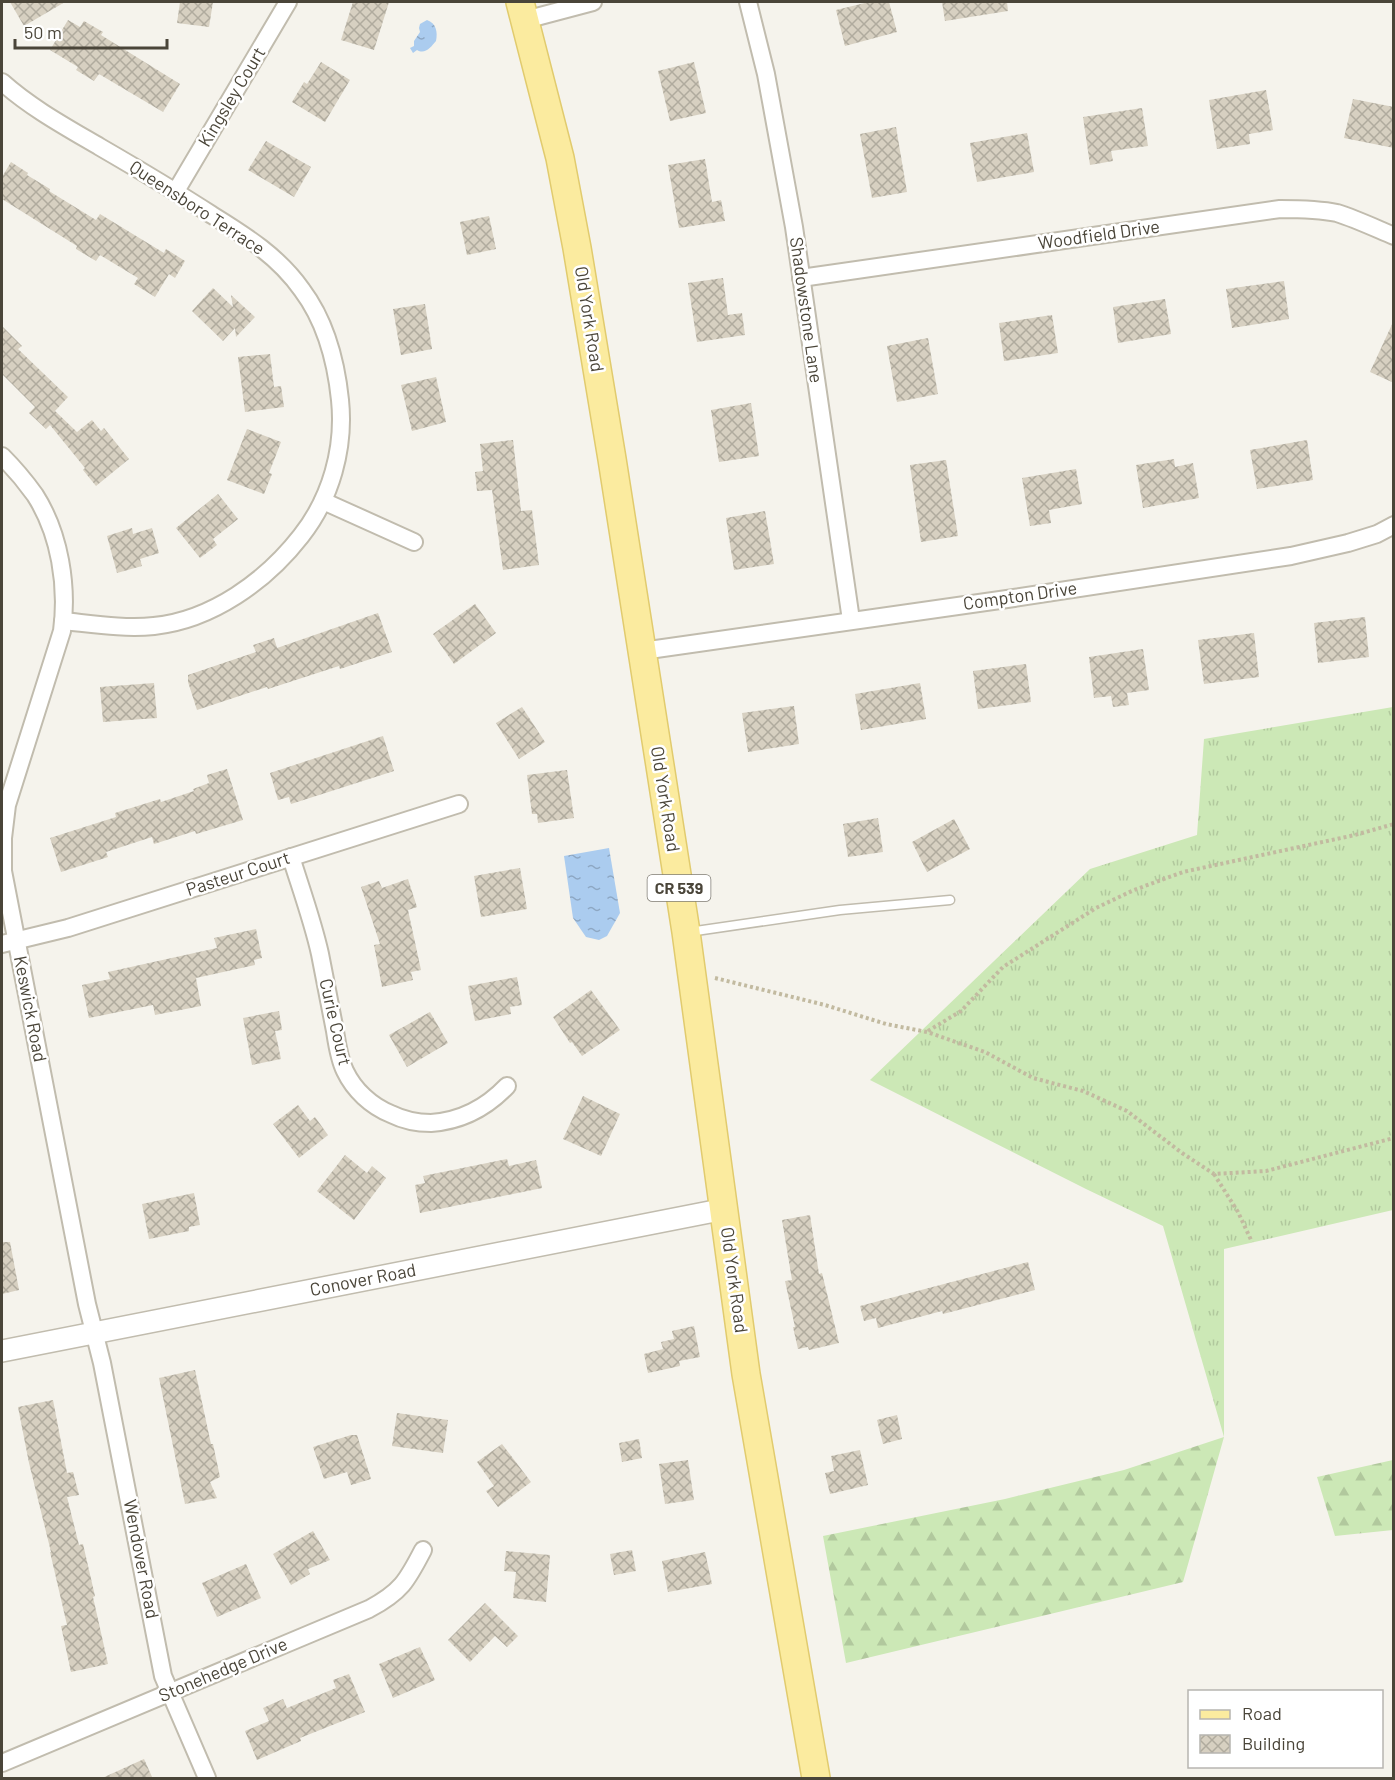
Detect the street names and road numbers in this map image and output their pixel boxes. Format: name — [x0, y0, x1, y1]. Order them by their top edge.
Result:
street label: Kingsley Court — [193, 43, 270, 150]
street label: Queensboro Terrace — [126, 155, 269, 259]
street label: Woodfield Drive — [1037, 215, 1161, 253]
street label: Shadowstone Lane — [786, 235, 828, 384]
street label: Old York Road — [571, 264, 609, 373]
street label: Compton Drive — [961, 576, 1078, 614]
street label: Old York Road — [647, 744, 685, 853]
street label: Pasteur Court — [183, 846, 292, 900]
road number: CR 539 — [648, 875, 710, 901]
street label: Keswick Road — [10, 954, 52, 1064]
street label: Curie Court — [315, 976, 357, 1067]
street label: Old York Road — [717, 1226, 753, 1334]
street label: Conover Road — [308, 1258, 418, 1300]
street label: Wendover Road — [120, 1497, 164, 1620]
street label: Stonehedge Drive — [155, 1632, 290, 1706]

